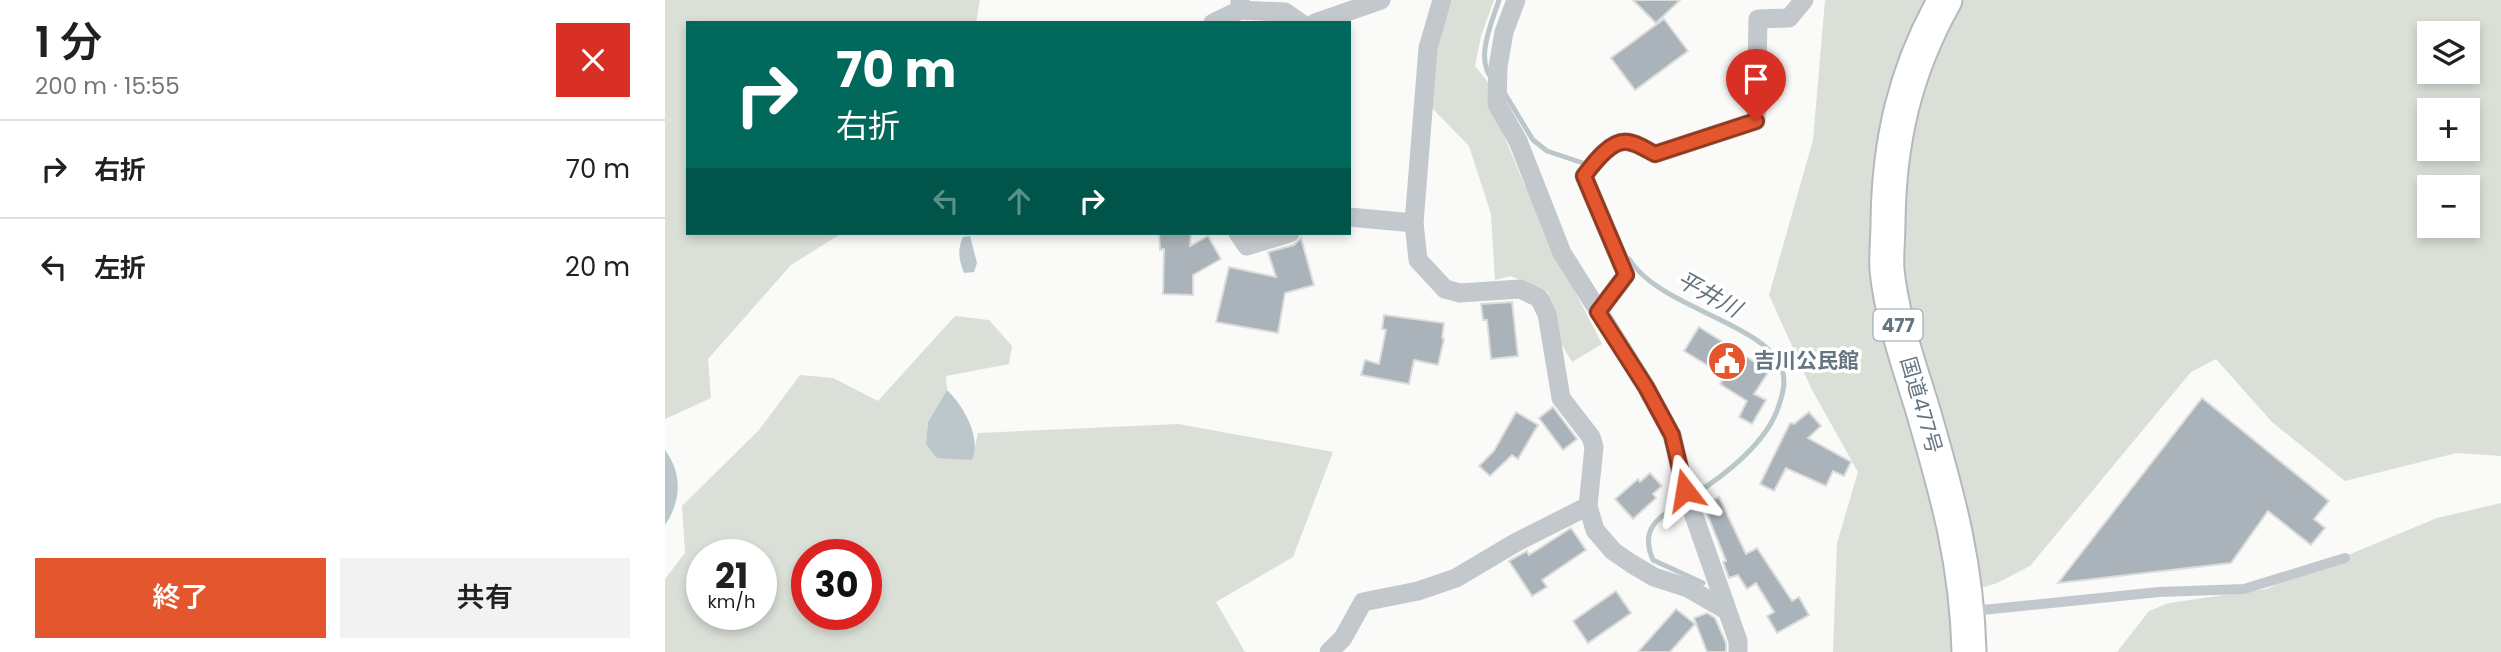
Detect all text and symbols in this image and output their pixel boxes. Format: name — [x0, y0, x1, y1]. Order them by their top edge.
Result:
text: 1 分 — [35, 13, 102, 72]
map controls — [2417, 21, 2480, 238]
button: layers — [2417, 21, 2480, 84]
button: close — [556, 23, 630, 97]
text: 70 m — [836, 36, 956, 104]
icon: right — [721, 49, 812, 140]
pin — [1726, 49, 1786, 121]
icon: arrive — [1737, 60, 1775, 98]
text: 200 m · 15:55 — [35, 70, 180, 102]
button: + — [2417, 98, 2480, 161]
text: 右折 — [836, 103, 900, 148]
icon: right — [35, 150, 73, 188]
text: 70 m — [566, 151, 630, 187]
text: 右折 — [94, 152, 146, 188]
button: − — [2417, 175, 2480, 238]
icon: left — [927, 182, 965, 220]
icon: ahead — [1000, 182, 1038, 220]
icon: right — [1073, 182, 1111, 220]
icon: left — [35, 248, 73, 286]
text: 20 m — [565, 249, 630, 285]
text: 左折 — [94, 250, 146, 286]
water label: 平井川 — [1671, 263, 1750, 326]
road number: 477 — [1873, 310, 1923, 340]
public building icon: 吉川公民館 — [1706, 340, 1748, 382]
place label: 吉川公民館 — [1754, 346, 1859, 375]
street label: 国道477号 — [1894, 353, 1949, 457]
position arrow — [1648, 453, 1722, 527]
speed limit sign: 30 — [791, 539, 882, 630]
text: 21 — [715, 551, 748, 600]
button: 終了 — [35, 558, 326, 638]
button: 共有 — [340, 558, 630, 638]
text: km/h — [708, 589, 755, 614]

